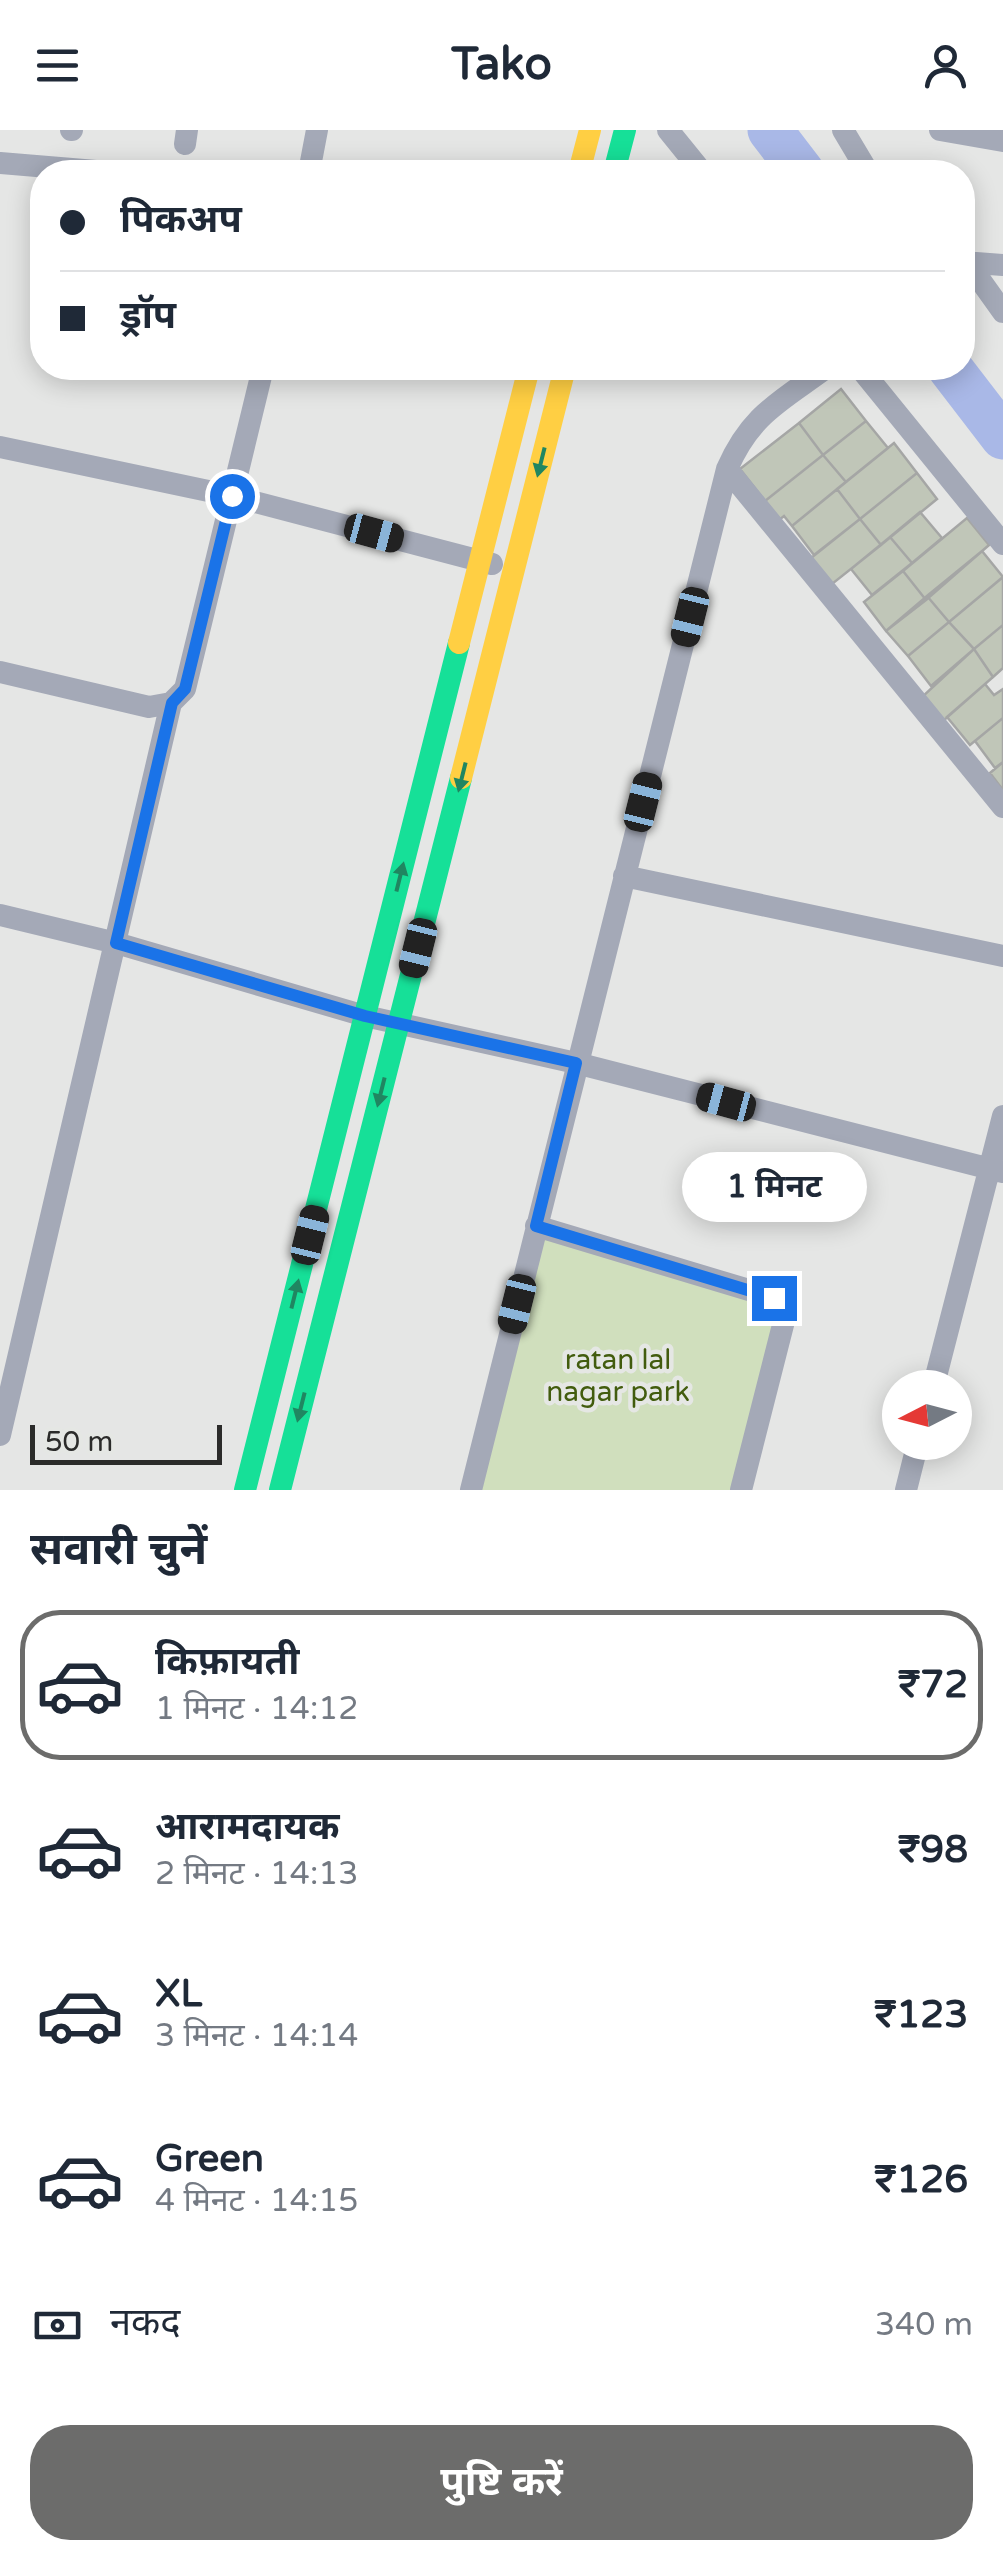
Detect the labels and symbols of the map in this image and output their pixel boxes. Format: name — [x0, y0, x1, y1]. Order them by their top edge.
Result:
one-way arrow — [533, 447, 549, 478]
route start — [210, 474, 255, 519]
car — [341, 511, 407, 555]
car — [668, 584, 712, 650]
one-way arrow — [453, 762, 469, 793]
car — [621, 769, 665, 835]
one-way arrow — [393, 861, 409, 892]
car — [396, 915, 440, 981]
one-way arrow — [373, 1077, 389, 1108]
car — [693, 1080, 759, 1124]
callout: 1 मिनट — [682, 1153, 866, 1223]
car — [288, 1202, 332, 1268]
car — [495, 1271, 539, 1337]
route end — [752, 1276, 797, 1321]
one-way arrow — [287, 1278, 303, 1309]
park label: ratan lal nagar park — [546, 1343, 690, 1409]
north arrow — [882, 1370, 972, 1460]
one-way arrow — [293, 1392, 309, 1423]
scale bar — [30, 1420, 222, 1464]

